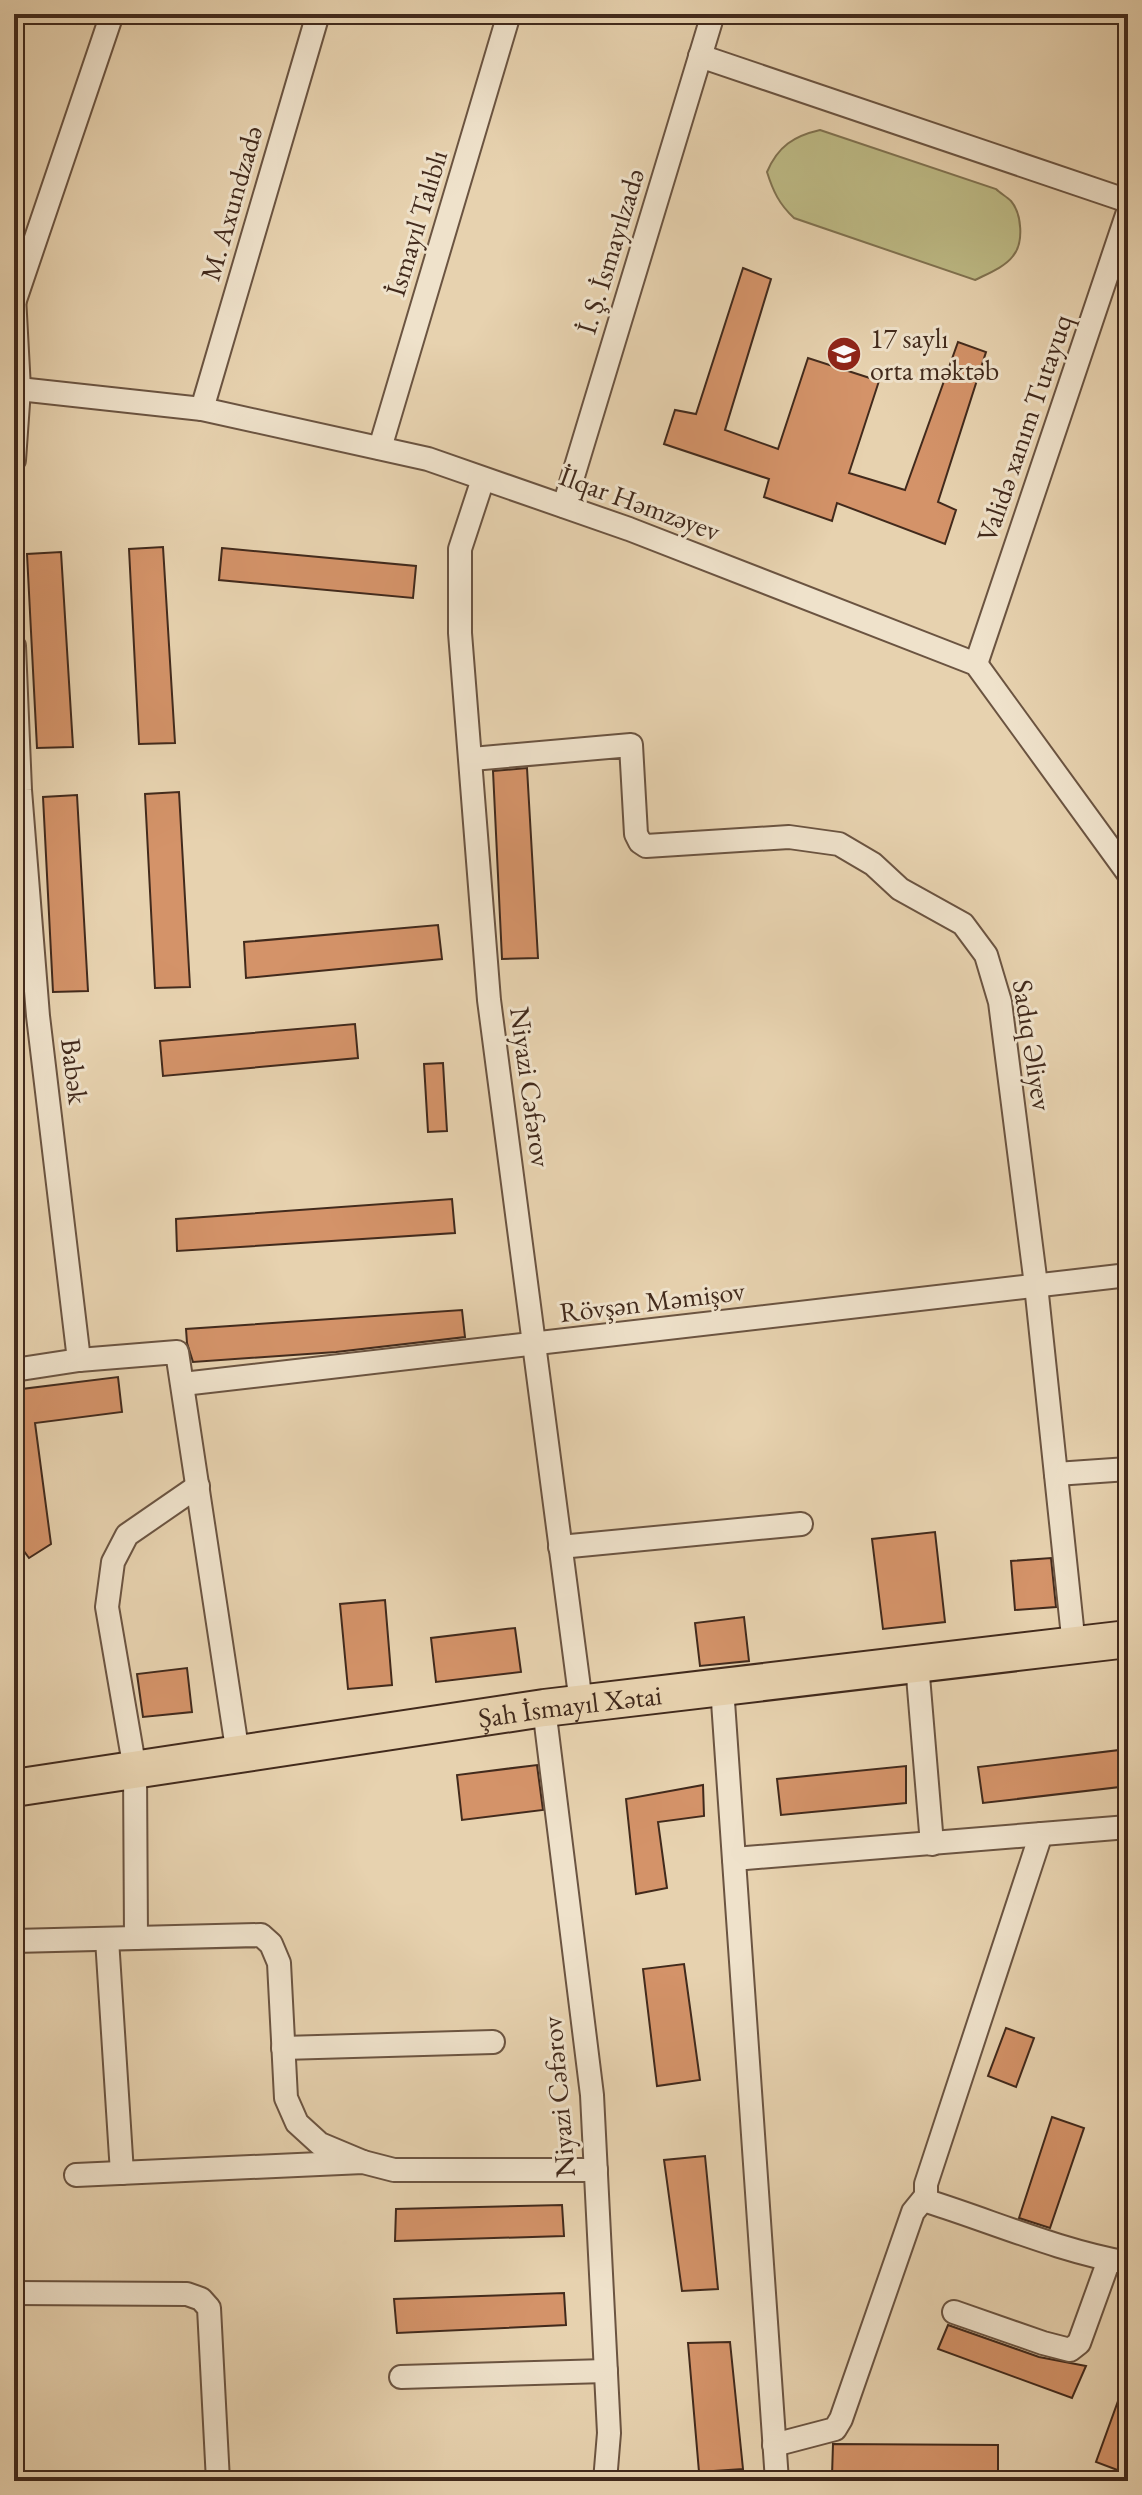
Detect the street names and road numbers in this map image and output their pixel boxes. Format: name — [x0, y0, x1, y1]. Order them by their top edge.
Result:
street label: M. Axundzadə — [192, 121, 270, 285]
street label: İsmayıl Talıblı — [377, 145, 455, 300]
street label: İ. Ş. İsmayılzadə — [568, 164, 652, 338]
street label: Validə xanım Tutayuq — [968, 309, 1080, 547]
street label: İlqar Həmzəyev — [555, 457, 726, 549]
street label: Sadıq Əliyev — [1005, 977, 1061, 1114]
street label: Niyazi Cəfərov — [502, 1005, 560, 1170]
street label: Babək — [53, 1036, 97, 1107]
street label: Rövşən Məmişov — [557, 1272, 747, 1330]
street label: Şah İsmayıl Xətai — [476, 1676, 664, 1736]
street label: Niyazi Cəfərov — [533, 2014, 583, 2179]

